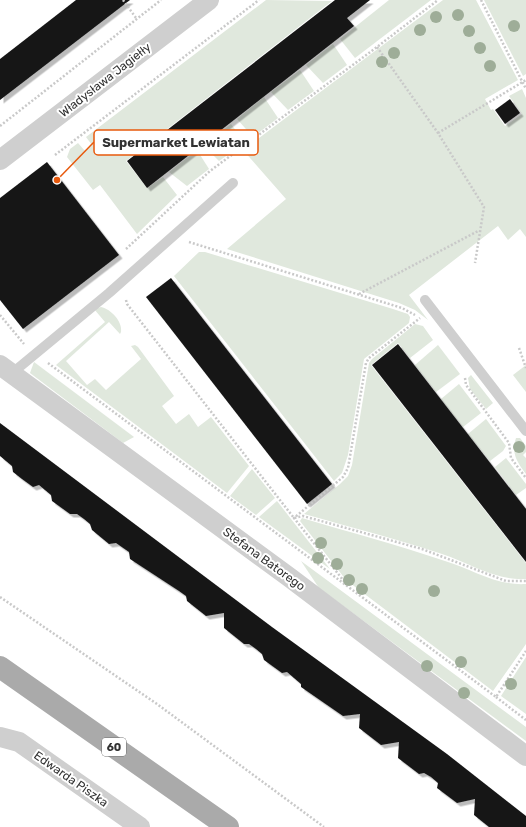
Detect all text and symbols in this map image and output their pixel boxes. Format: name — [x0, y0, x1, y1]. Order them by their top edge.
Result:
street label: Władysława Jagiełły — [56, 40, 154, 120]
callout: Supermarket Lewiatan — [94, 130, 258, 155]
text: Supermarket Lewiatan — [102, 135, 250, 150]
street label: Stefana Batorego — [220, 524, 308, 594]
road number: 60 — [102, 738, 126, 756]
street label: Edwarda Piszka — [31, 748, 111, 810]

